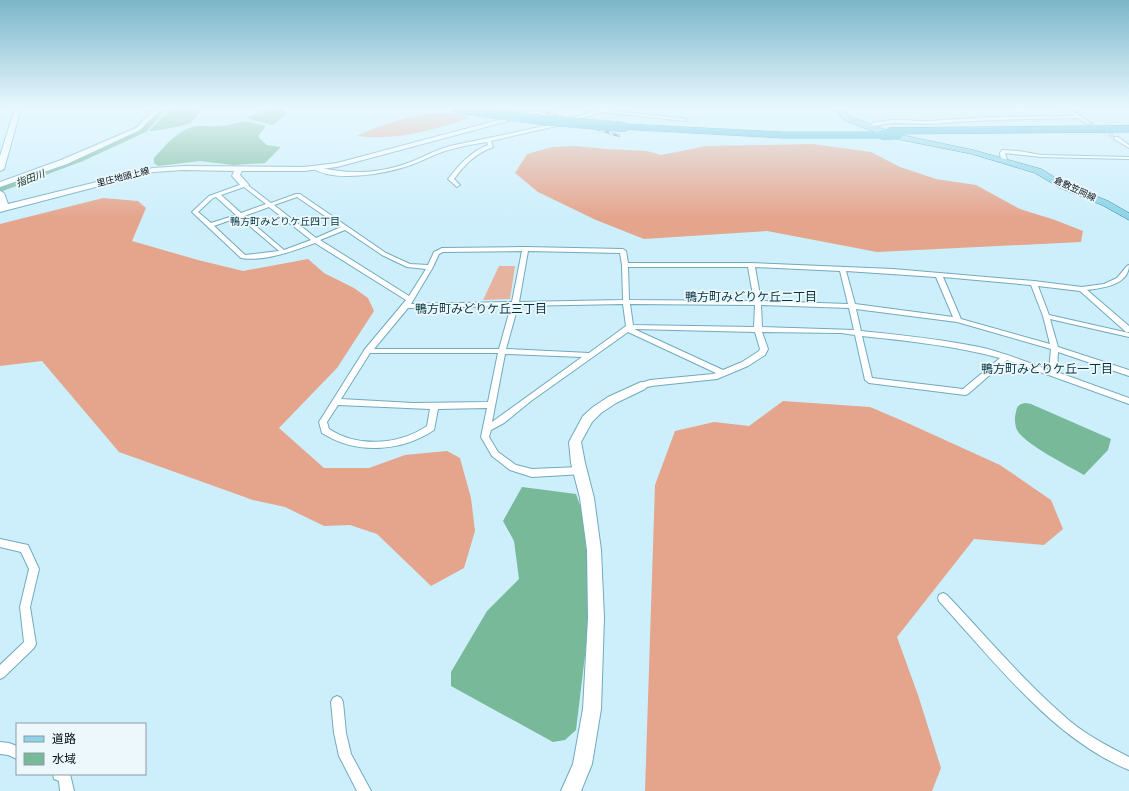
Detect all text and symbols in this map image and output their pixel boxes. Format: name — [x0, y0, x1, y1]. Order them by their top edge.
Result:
street label: 里庄地頭上線 — [95, 164, 151, 188]
water label: 指田川 — [14, 167, 47, 190]
street label: 倉敷笠岡線 — [1052, 174, 1099, 203]
district label: 鴨方町みどりケ丘四丁目 — [230, 215, 340, 228]
district label: 鴨方町みどりケ丘二丁目 — [685, 289, 817, 304]
district label: 鴨方町みどりケ丘三丁目 — [415, 301, 547, 316]
district label: 鴨方町みどりケ丘一丁目 — [981, 361, 1113, 376]
legend — [16, 723, 146, 775]
text: 道路 — [52, 731, 76, 746]
text: 水域 — [52, 751, 76, 766]

